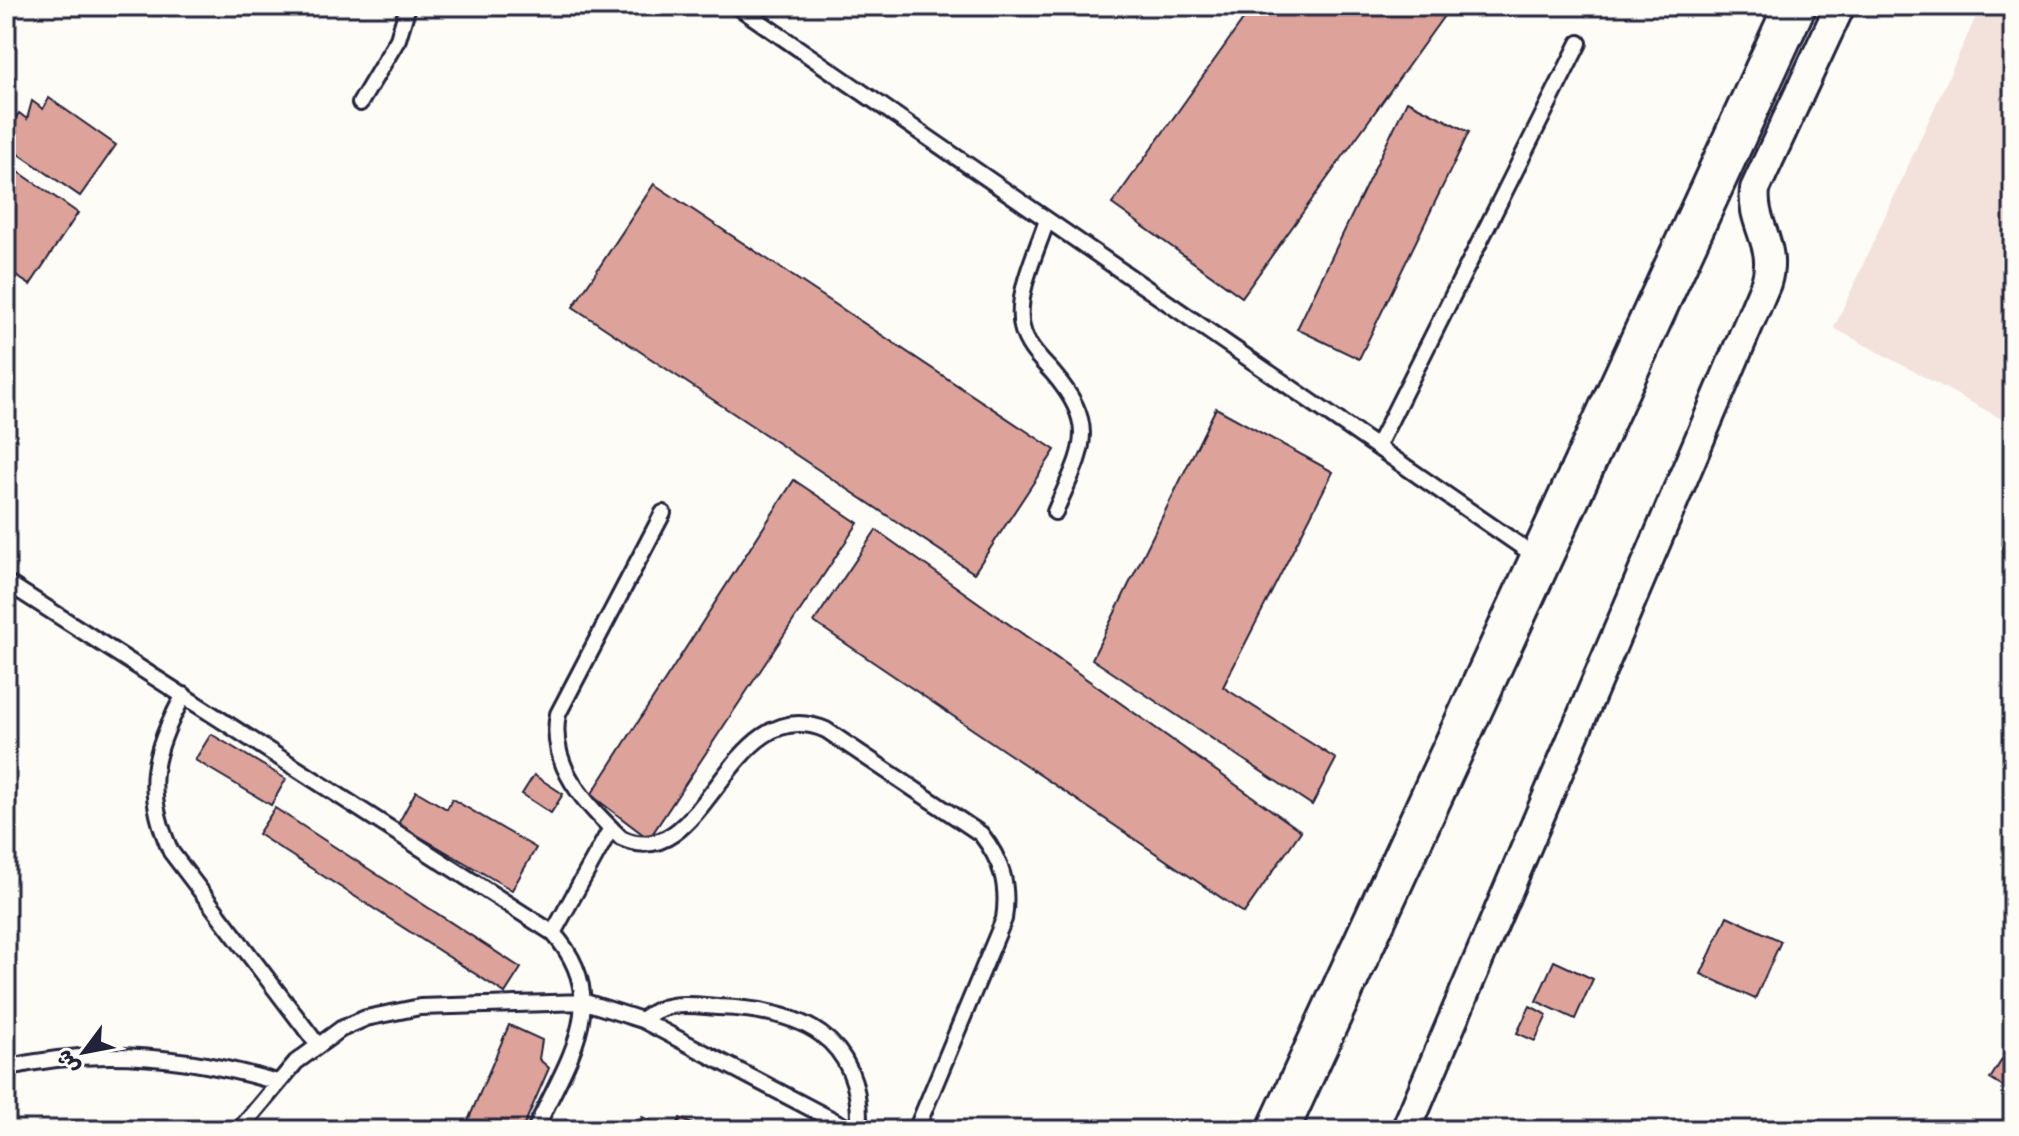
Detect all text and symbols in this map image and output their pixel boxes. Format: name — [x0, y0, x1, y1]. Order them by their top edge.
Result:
north arrow — [44, 1012, 124, 1092]
text: ش — [48, 1045, 85, 1081]

